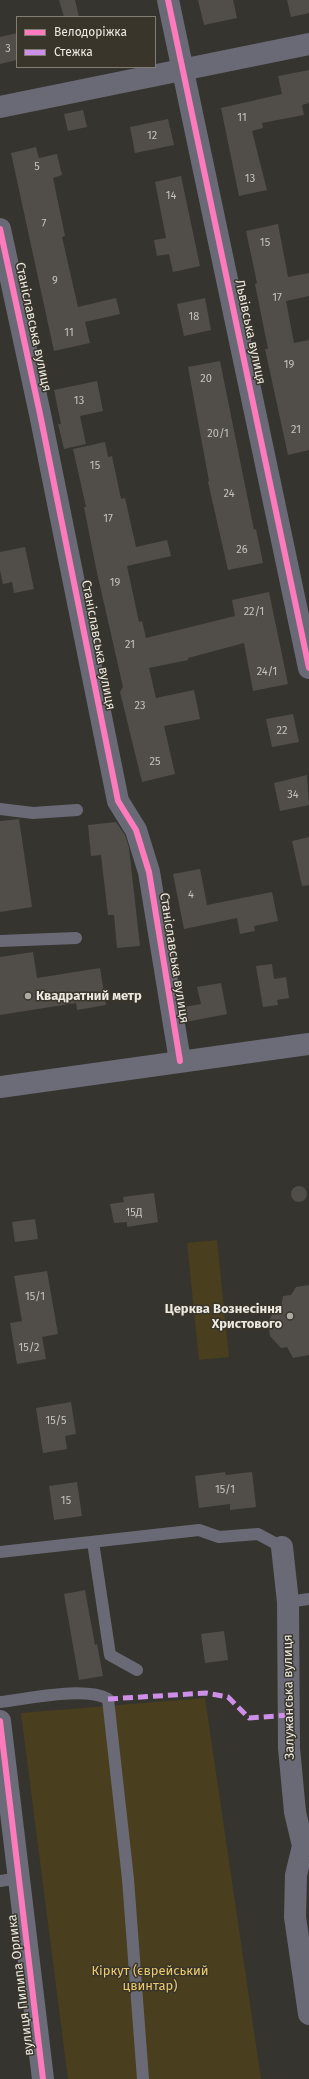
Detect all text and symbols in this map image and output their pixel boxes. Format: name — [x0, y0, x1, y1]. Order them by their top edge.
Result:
legend — [16, 16, 156, 68]
text: Велодоріжка — [54, 25, 127, 39]
house number: 3 — [5, 42, 11, 56]
text: Стежка — [54, 45, 93, 59]
house number: 11 — [237, 111, 247, 125]
house number: 12 — [147, 129, 157, 143]
house number: 5 — [34, 160, 40, 174]
house number: 13 — [245, 172, 255, 186]
house number: 14 — [166, 189, 176, 203]
house number: 7 — [42, 217, 46, 231]
house number: 15 — [260, 236, 270, 250]
street label: Станіславська вулиця — [12, 261, 54, 393]
house number: 9 — [52, 274, 58, 288]
street label: Львівська вулиця — [231, 278, 269, 386]
house number: 17 — [272, 291, 282, 305]
house number: 18 — [189, 310, 199, 324]
house number: 11 — [64, 326, 74, 340]
house number: 19 — [284, 358, 294, 372]
house number: 20 — [200, 372, 212, 386]
house number: 13 — [74, 394, 84, 408]
house number: 21 — [291, 423, 301, 437]
house number: 20/1 — [207, 427, 229, 441]
house number: 15 — [90, 459, 100, 473]
house number: 24 — [224, 487, 234, 501]
house number: 17 — [103, 512, 113, 526]
house number: 26 — [236, 543, 248, 557]
house number: 19 — [110, 576, 120, 590]
street label: Станіславська вулиця — [78, 579, 118, 711]
house number: 22/1 — [244, 605, 264, 619]
house number: 21 — [125, 638, 135, 652]
house number: 24/1 — [257, 665, 277, 679]
house number: 23 — [135, 699, 145, 713]
house number: 22 — [277, 724, 287, 738]
house number: 25 — [150, 755, 160, 769]
house number: 34 — [287, 788, 299, 802]
house number: 4 — [188, 888, 194, 902]
street label: Станіславська вулиця — [156, 892, 192, 1024]
place label: Квадратний метр — [36, 988, 142, 1004]
marker: Квадратний метр — [23, 991, 33, 1001]
house number: 15Д — [126, 1206, 142, 1220]
house number: 15/1 — [25, 1290, 45, 1304]
place label: Церква Вознесіння Христового — [165, 1301, 282, 1332]
marker: Церква Вознесіння Христового — [285, 1311, 295, 1321]
house number: 15/2 — [19, 1341, 39, 1355]
house number: 15/5 — [45, 1414, 67, 1428]
house number: 15/1 — [215, 1483, 235, 1497]
house number: 15 — [61, 1494, 71, 1508]
street label: Залужанська вулиця — [280, 1634, 298, 1760]
street label: вулиця Пилипа Орлика — [5, 1913, 37, 2057]
park label: Кіркут (єврейський цвинтар) — [91, 1963, 209, 1994]

